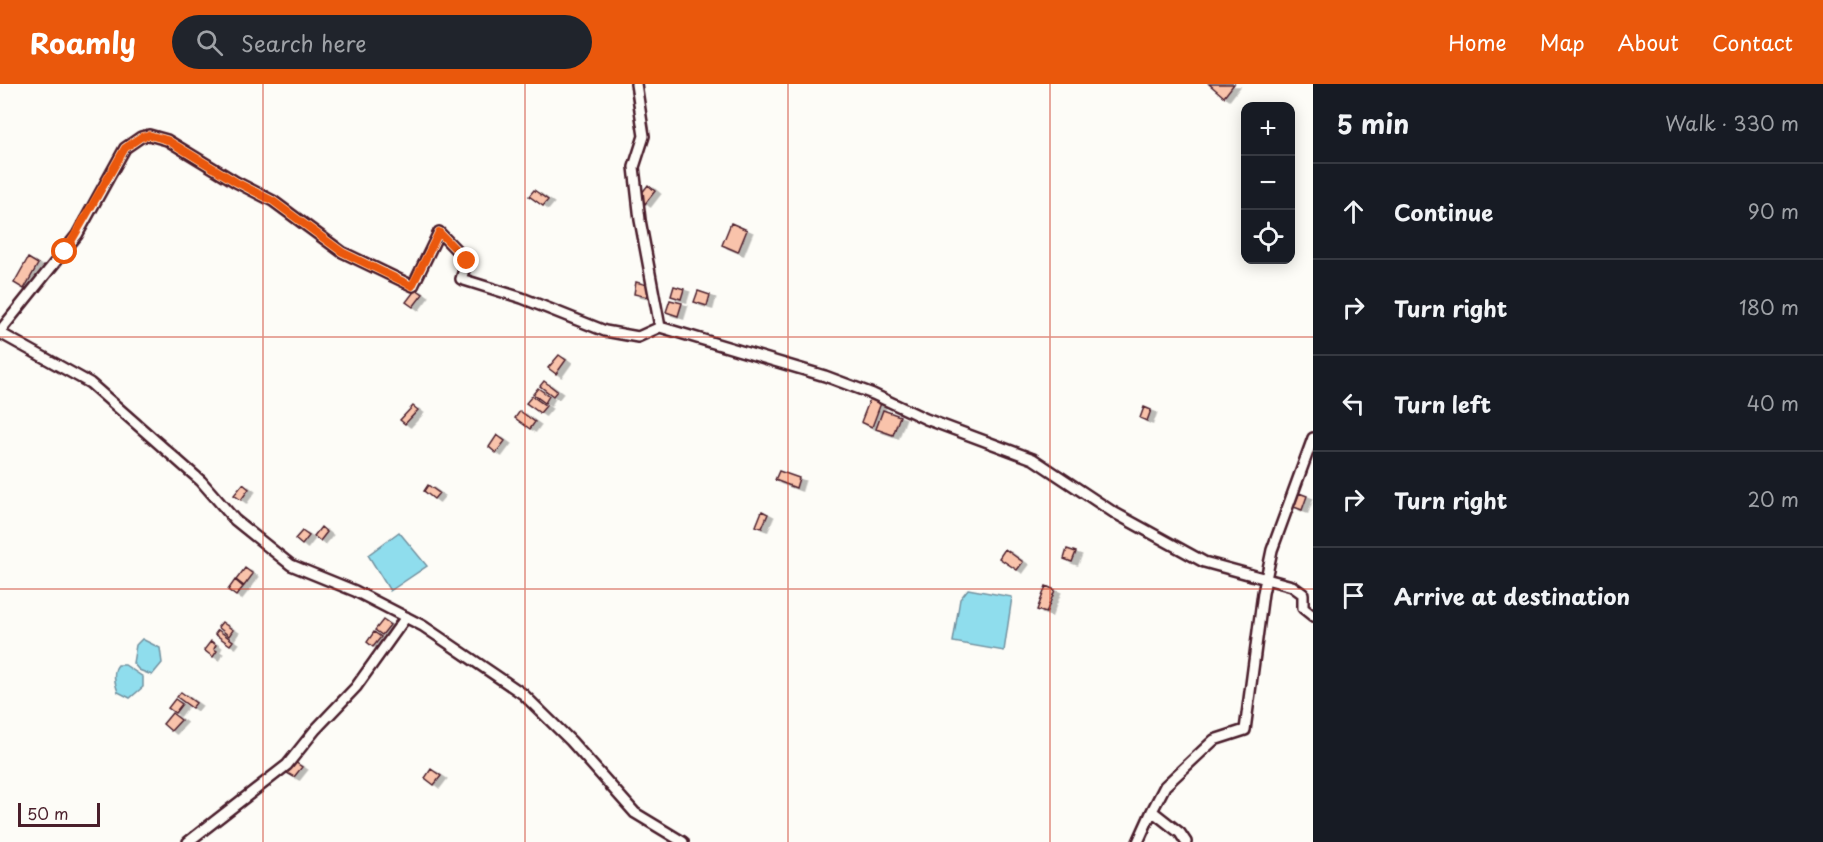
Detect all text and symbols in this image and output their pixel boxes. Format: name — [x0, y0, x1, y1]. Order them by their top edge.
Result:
search box — [172, 15, 592, 69]
text: Roamly — [30, 21, 136, 64]
icon: search — [193, 26, 226, 59]
text: Search here — [241, 26, 367, 59]
text: Home — [1448, 26, 1507, 58]
text: Map — [1540, 26, 1585, 58]
text: About — [1618, 26, 1679, 58]
text: Contact — [1712, 26, 1793, 58]
map controls — [1241, 102, 1295, 264]
button: + — [1241, 102, 1295, 156]
text: 5 min — [1337, 104, 1409, 143]
text: Walk · 330 m — [1665, 108, 1799, 138]
button: − — [1241, 156, 1295, 210]
icon: ahead — [1337, 195, 1370, 228]
text: Continue — [1394, 195, 1493, 228]
text: 90 m — [1748, 196, 1799, 226]
button: locate — [1241, 210, 1295, 264]
route start — [51, 238, 77, 264]
route end — [453, 247, 479, 273]
icon: right — [1337, 291, 1370, 324]
text: Turn right — [1394, 291, 1507, 324]
text: 180 m — [1739, 292, 1799, 322]
icon: left — [1337, 387, 1370, 420]
text: Turn left — [1394, 387, 1491, 420]
text: 40 m — [1747, 388, 1799, 418]
icon: right — [1337, 483, 1370, 516]
text: Turn right — [1394, 483, 1507, 516]
text: 20 m — [1747, 484, 1799, 514]
icon: arrive — [1337, 579, 1370, 612]
text: Arrive at destination — [1394, 579, 1630, 612]
scale bar — [18, 800, 100, 828]
text: 50 m — [27, 801, 68, 825]

